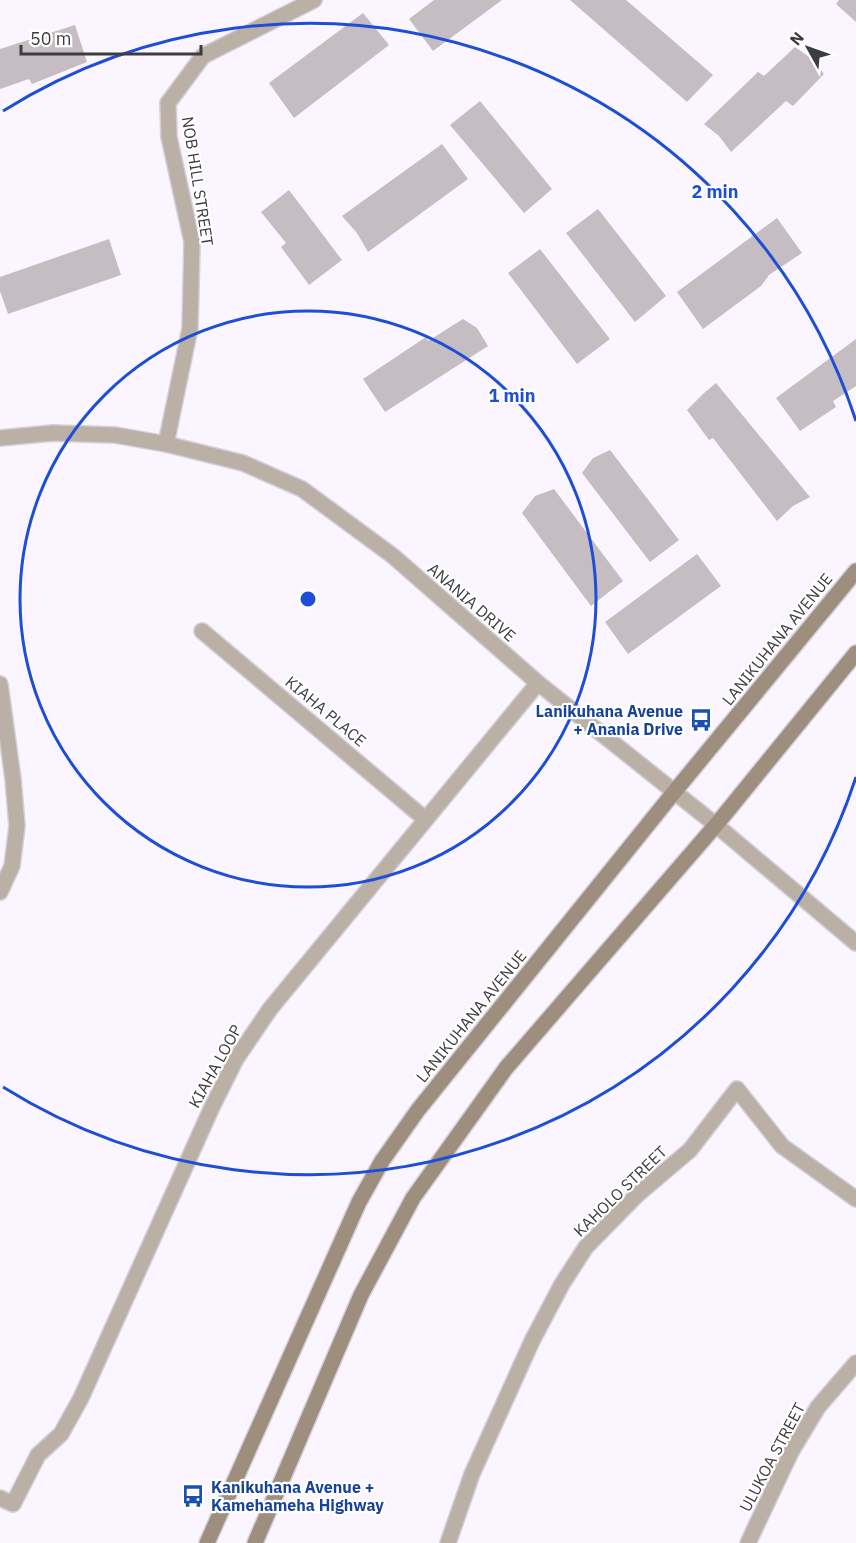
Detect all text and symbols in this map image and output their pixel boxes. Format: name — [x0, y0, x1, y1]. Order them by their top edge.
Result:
scale bar — [21, 18, 201, 56]
north arrow — [778, 18, 838, 78]
text: 50 m — [30, 27, 72, 50]
text: N — [785, 27, 808, 49]
street label: NOB HILL STREET — [178, 115, 218, 247]
text: 2 min — [691, 180, 739, 203]
text: 1 min — [488, 384, 536, 407]
street label: ANANIA DRIVE — [424, 558, 520, 646]
street label: LANIKUHANA AVENUE — [718, 569, 836, 709]
centre of rings — [298, 589, 318, 609]
street label: KIAHA PLACE — [281, 671, 371, 751]
place label: Lanikuhana Avenue + Anania Drive — [536, 701, 683, 739]
bus stop icon: Lanikuhana Avenue + Anania Drive — [688, 707, 714, 733]
street label: LANIKUHANA AVENUE — [412, 946, 530, 1086]
street label: KIAHA LOOP — [184, 1021, 246, 1111]
street label: KAHOLO STREET — [569, 1141, 671, 1241]
street label: ULUKOA STREET — [735, 1399, 809, 1515]
place label: Kanikuhana Avenue + Kamehameha Highway — [211, 1477, 384, 1515]
bus stop icon: Kanikuhana Avenue + Kamehameha Highway — [180, 1483, 206, 1509]

